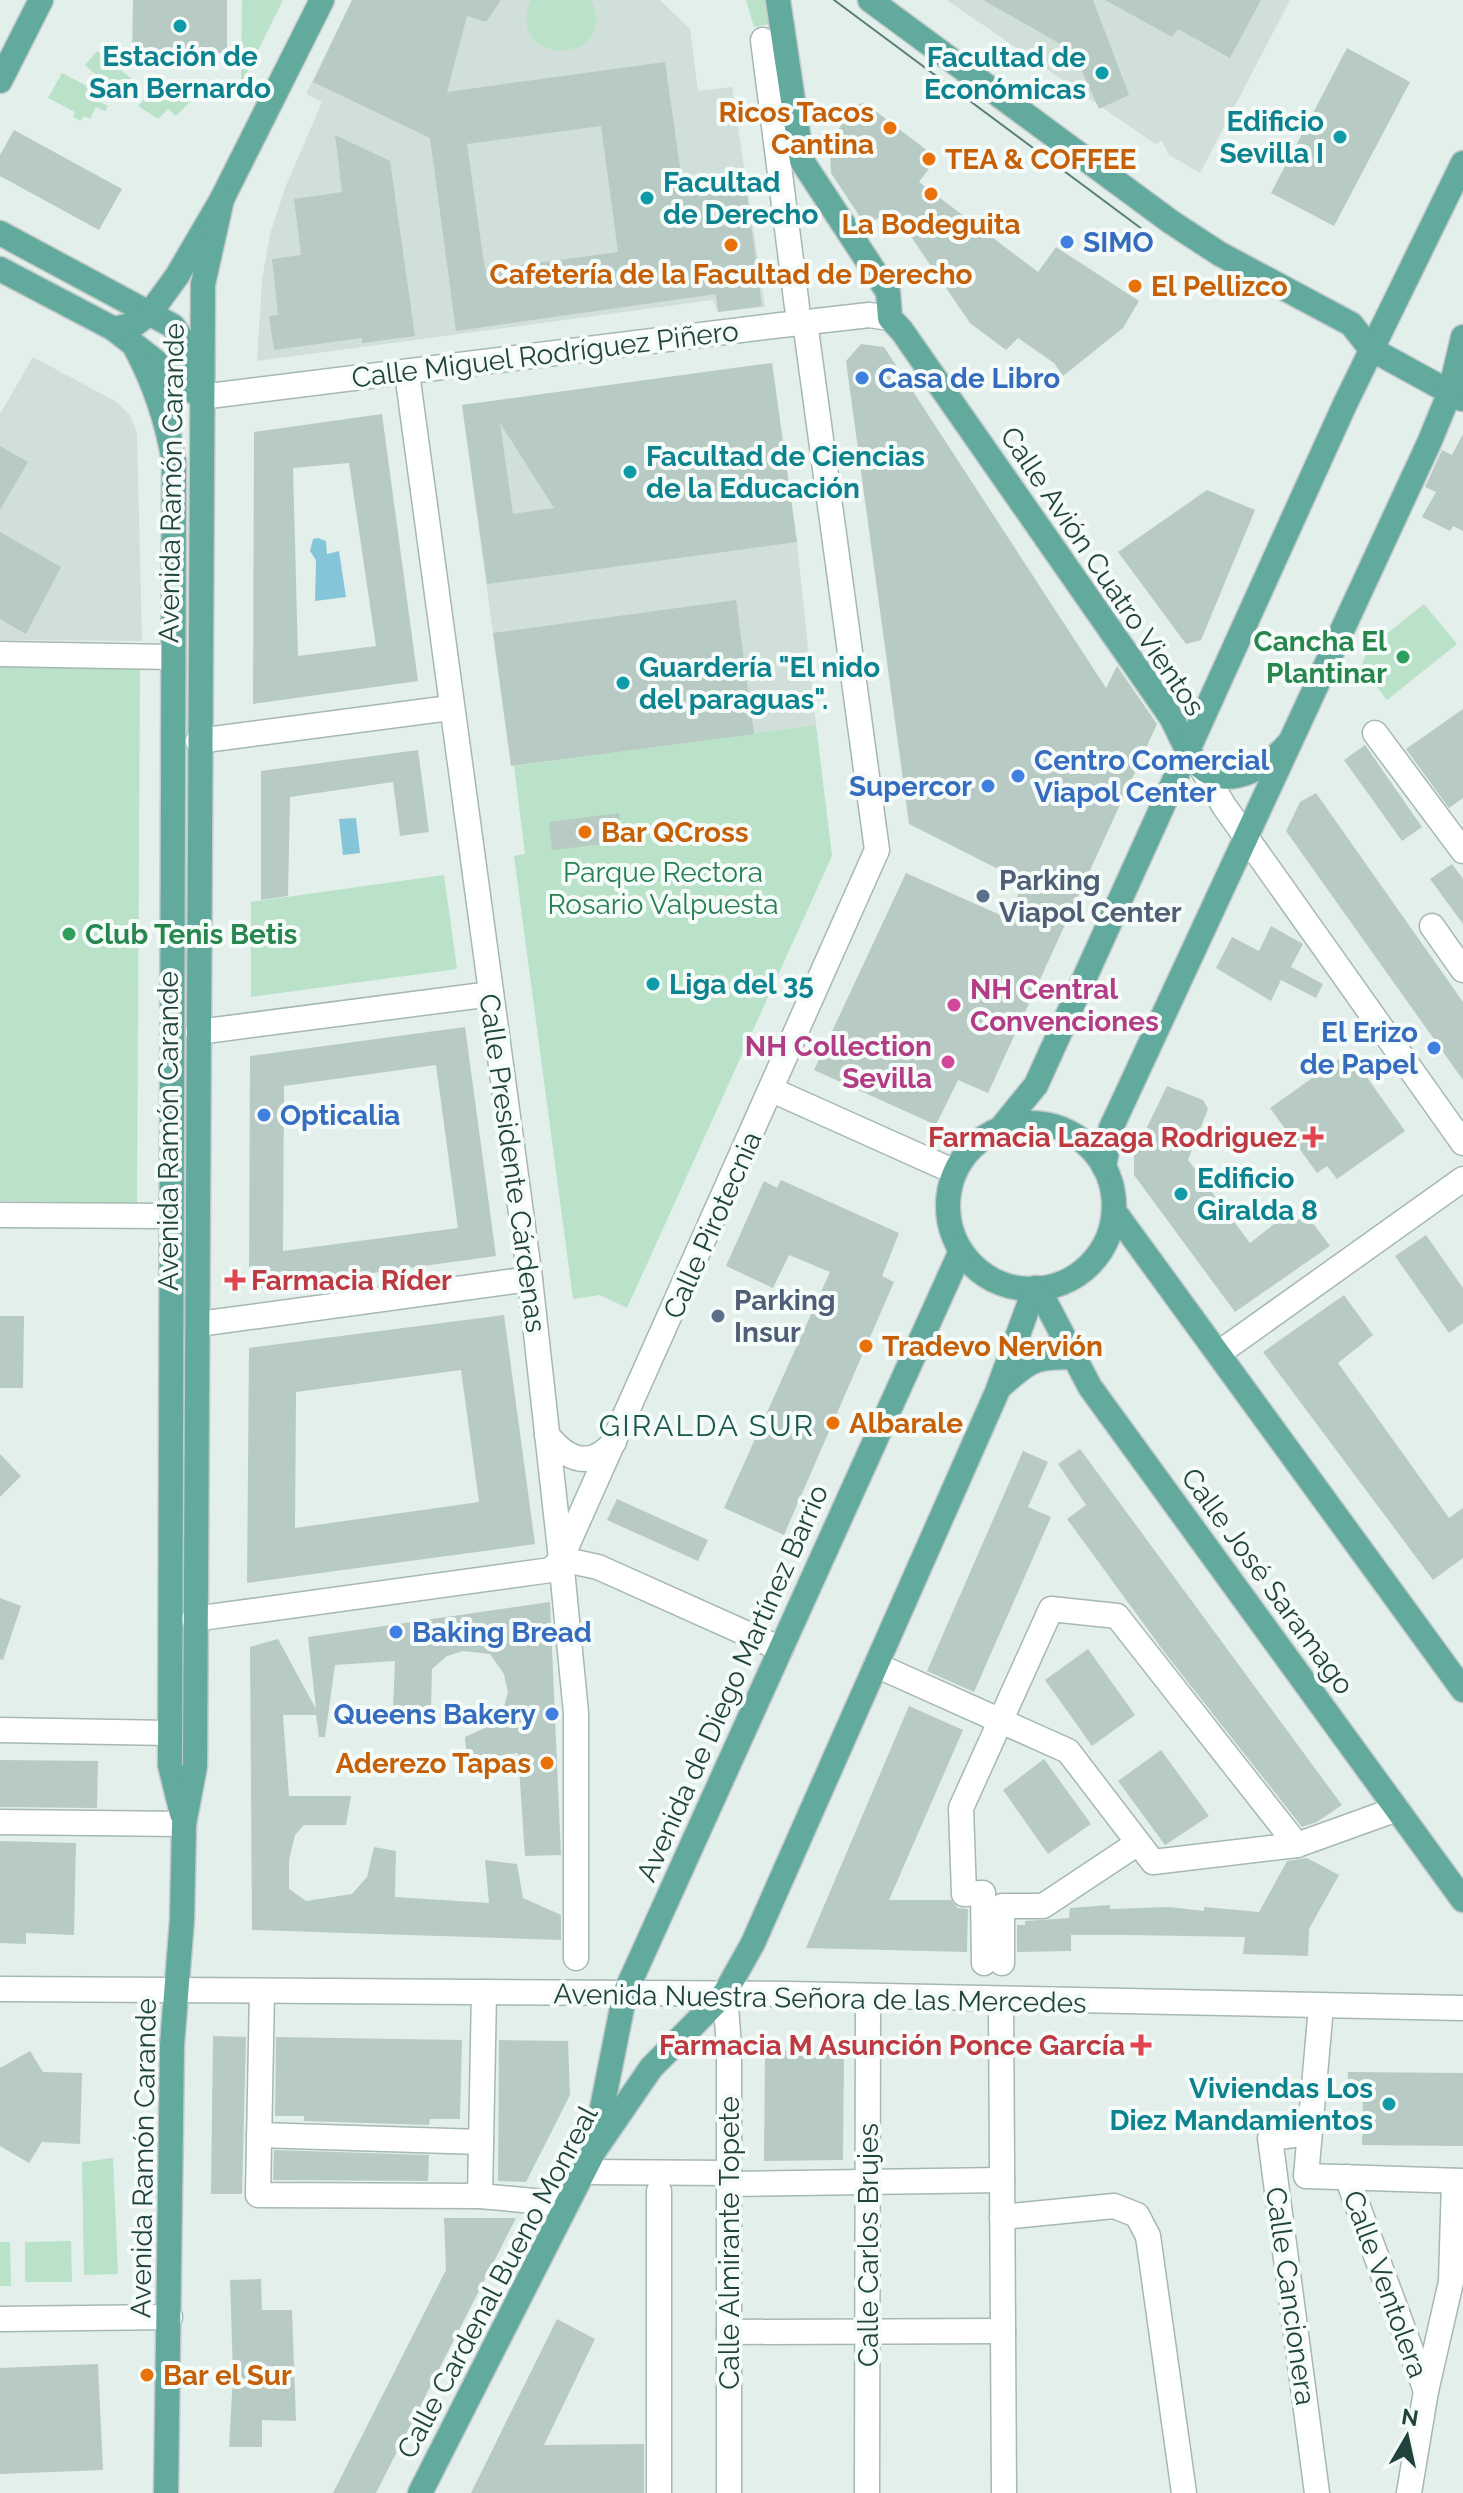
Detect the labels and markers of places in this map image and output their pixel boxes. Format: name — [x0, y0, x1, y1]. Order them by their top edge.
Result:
marker: Estación de San Bernardo — [171, 17, 189, 35]
place label: Estación de San Bernardo — [89, 40, 271, 105]
place label: Facultad de Económicas — [924, 41, 1086, 106]
marker: Facultad de Económicas — [1093, 64, 1111, 82]
place label: Ricos Tacos Cantina — [719, 96, 874, 161]
place label: Edificio Sevilla I — [1219, 105, 1324, 170]
marker: Ricos Tacos Cantina — [881, 119, 899, 137]
marker: Edificio Sevilla I — [1331, 128, 1349, 146]
place label: TEA & COFFEE — [945, 143, 1136, 176]
marker: TEA & COFFEE — [920, 150, 938, 168]
place label: Facultad de Derecho — [663, 166, 819, 231]
marker: La Bodeguita — [922, 185, 940, 203]
marker: Facultad de Derecho — [638, 189, 656, 207]
place label: La Bodeguita — [841, 208, 1021, 241]
place label: SIMO — [1083, 226, 1154, 259]
marker: SIMO — [1058, 233, 1076, 251]
marker: Cafetería de la Facultad de Derecho — [722, 236, 740, 254]
place label: Cafetería de la Facultad de Derecho — [489, 258, 973, 291]
place label: El Pellizco — [1151, 270, 1288, 303]
marker: El Pellizco — [1126, 277, 1144, 295]
place label: Casa de Libro — [878, 362, 1060, 395]
marker: Casa de Libro — [853, 369, 871, 387]
place label: Facultad de Ciencias de la Educación — [646, 440, 925, 505]
marker: Facultad de Ciencias de la Educación — [621, 463, 639, 481]
place label: Cancha El Plantinar — [1254, 625, 1387, 690]
marker: Cancha El Plantinar — [1394, 648, 1412, 666]
place label: Guardería "El nido del paraguas". — [639, 651, 880, 716]
marker: Guardería "El nido del paraguas". — [614, 674, 632, 692]
place label: Centro Comercial Viapol Center — [1034, 744, 1269, 809]
marker: Centro Comercial Viapol Center — [1009, 767, 1027, 785]
place label: Supercor — [849, 770, 972, 803]
marker: Supercor — [979, 777, 997, 795]
place label: Bar QCross — [601, 816, 749, 849]
marker: Bar QCross — [576, 823, 594, 841]
place label: Parking Viapol Center — [999, 864, 1182, 929]
marker: Parking Viapol Center — [974, 887, 992, 905]
place label: Club Tenis Betis — [85, 918, 297, 951]
marker: Club Tenis Betis — [60, 925, 78, 943]
place label: Liga del 35 — [669, 968, 814, 1001]
place label: NH Central Convenciones — [970, 973, 1159, 1038]
marker: Liga del 35 — [644, 975, 662, 993]
marker: NH Central Convenciones — [945, 996, 963, 1014]
place label: El Erizo de Papel — [1300, 1016, 1418, 1081]
place label: NH Collection Sevilla — [745, 1030, 932, 1095]
marker: El Erizo de Papel — [1425, 1039, 1443, 1057]
marker: NH Collection Sevilla — [939, 1053, 957, 1071]
place label: Opticalia — [280, 1099, 400, 1132]
marker: Opticalia — [255, 1106, 273, 1124]
place label: Farmacia Lazaga Rodriguez — [928, 1121, 1297, 1154]
marker: Farmacia Lazaga Rodriguez — [1304, 1128, 1322, 1146]
place label: Edificio Giralda 8 — [1197, 1162, 1318, 1227]
marker: Edificio Giralda 8 — [1172, 1185, 1190, 1203]
place label: Farmacia Ríder — [251, 1264, 452, 1297]
marker: Farmacia Ríder — [226, 1271, 244, 1289]
place label: Parking Insur — [734, 1284, 836, 1349]
marker: Parking Insur — [709, 1307, 727, 1325]
place label: Tradevo Nervión — [882, 1330, 1103, 1363]
marker: Tradevo Nervión — [857, 1337, 875, 1355]
place label: Albarale — [849, 1407, 963, 1440]
marker: Albarale — [824, 1414, 842, 1432]
place label: Baking Bread — [412, 1616, 592, 1649]
marker: Baking Bread — [387, 1623, 405, 1641]
place label: Queens Bakery — [334, 1698, 537, 1731]
marker: Queens Bakery — [543, 1705, 561, 1723]
place label: Aderezo Tapas — [335, 1747, 531, 1780]
marker: Aderezo Tapas — [538, 1754, 556, 1772]
place label: Farmacia M Asunción Ponce García — [659, 2029, 1125, 2062]
marker: Farmacia M Asunción Ponce García — [1132, 2036, 1150, 2054]
place label: Viviendas Los Diez Mandamientos — [1109, 2072, 1373, 2137]
marker: Viviendas Los Diez Mandamientos — [1380, 2095, 1398, 2113]
place label: Bar el Sur — [163, 2359, 292, 2392]
marker: Bar el Sur — [138, 2366, 156, 2384]

